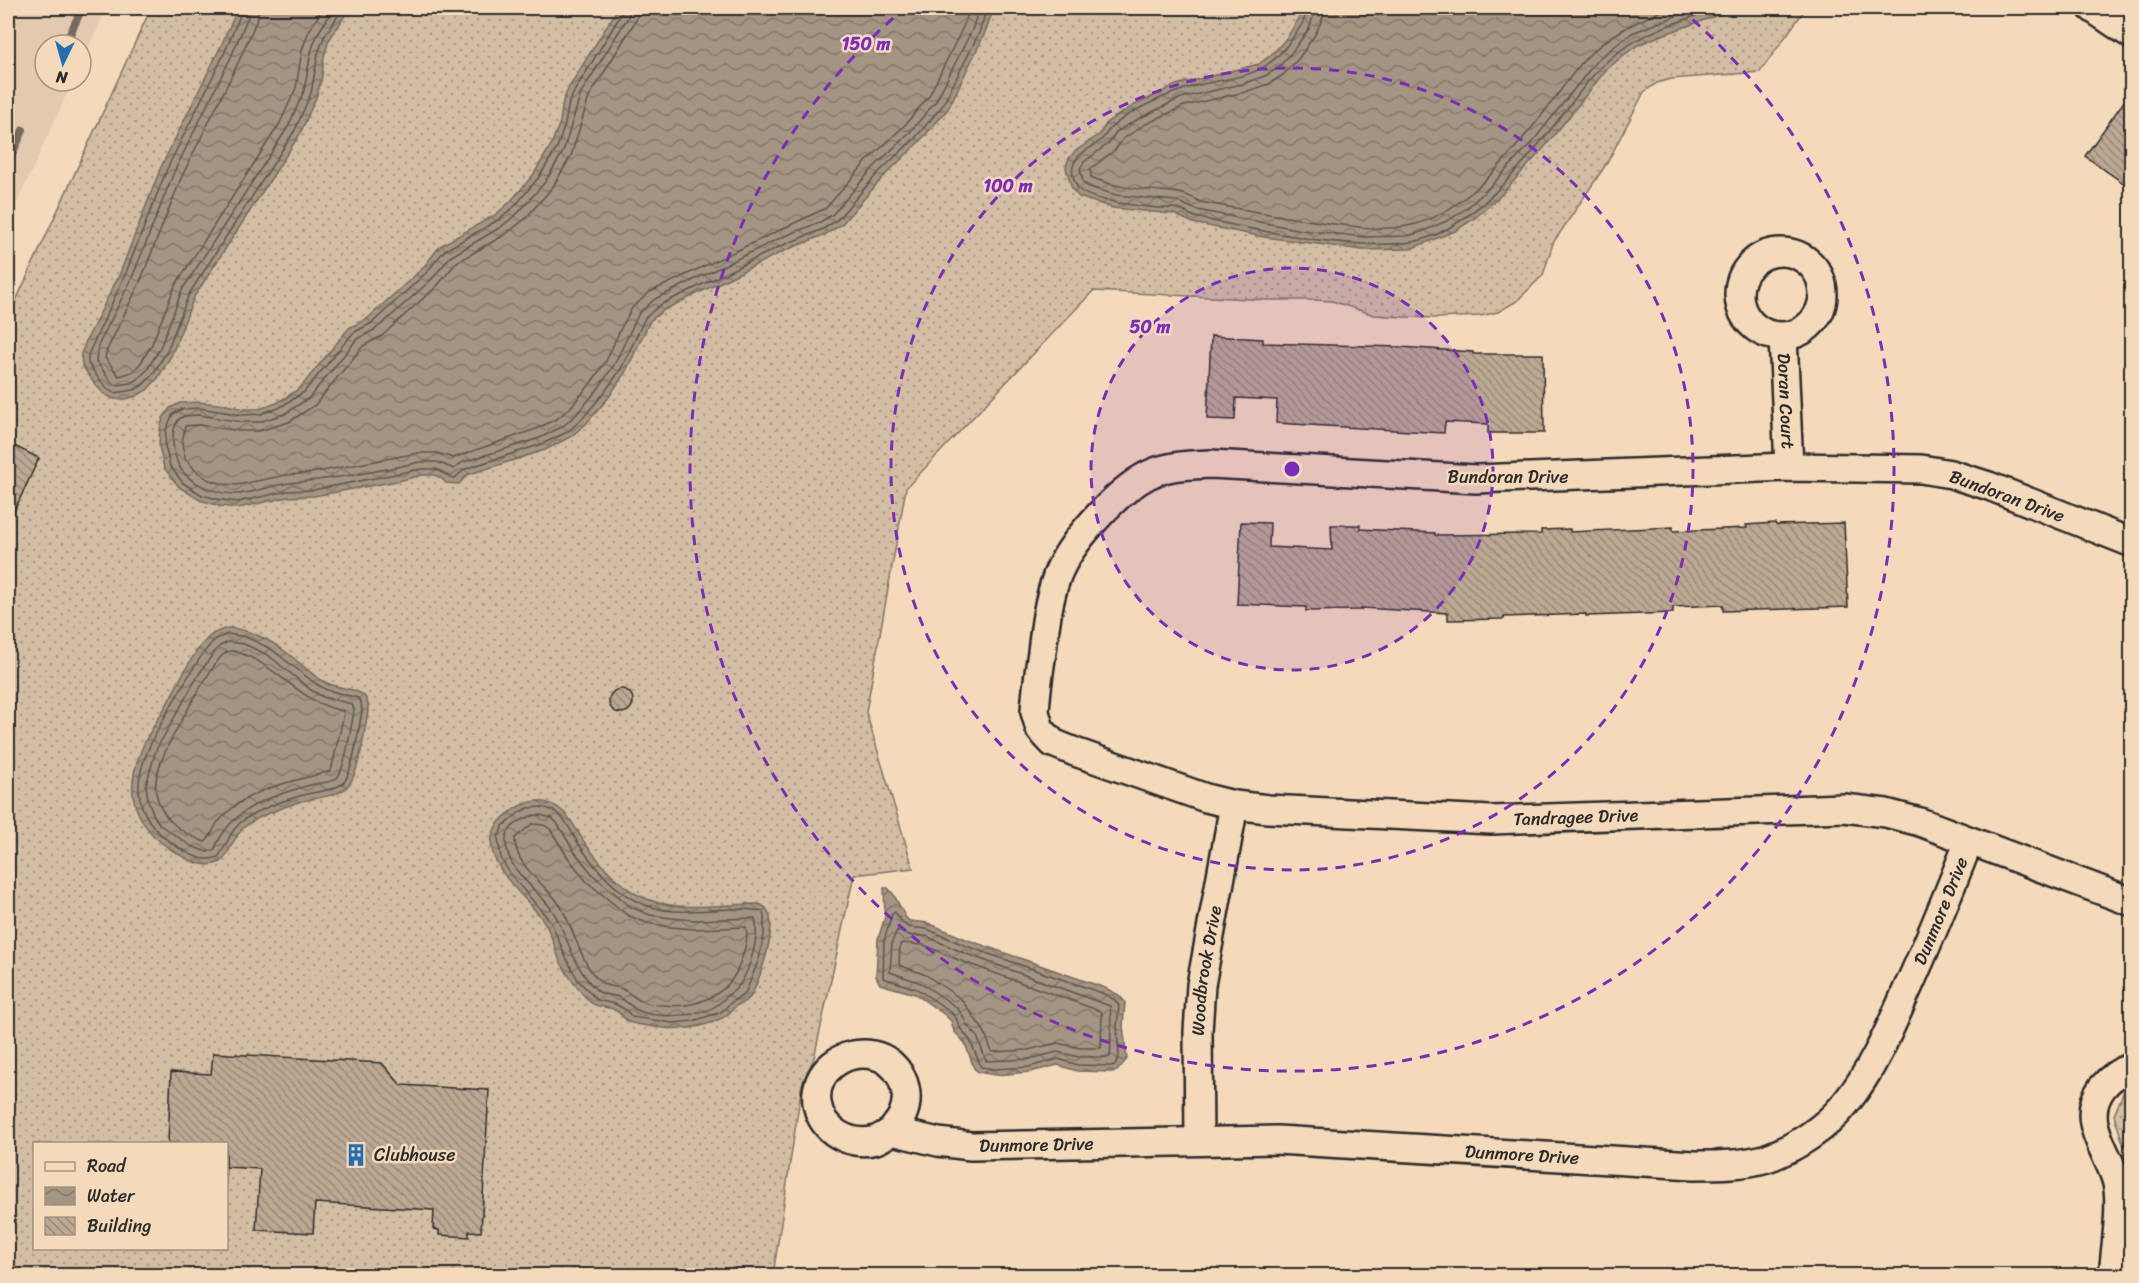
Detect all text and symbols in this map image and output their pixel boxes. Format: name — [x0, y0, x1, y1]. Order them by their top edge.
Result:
text: 150 m — [842, 28, 890, 60]
north arrow — [33, 33, 93, 93]
text: N — [54, 62, 70, 92]
text: 100 m — [984, 170, 1033, 202]
text: 50 m — [1130, 311, 1171, 343]
street label: Doran Court — [1768, 352, 1804, 450]
centre of rings — [1282, 459, 1302, 479]
street label: Bundoran Drive — [1945, 460, 2069, 532]
street label: Bundoran Drive — [1448, 461, 1568, 493]
street label: Tandragee Drive — [1513, 799, 1639, 835]
street label: Dunmore Drive — [1904, 852, 1977, 970]
street label: Woodbrook Drive — [1182, 903, 1231, 1037]
street label: Dunmore Drive — [979, 1128, 1094, 1162]
street label: Dunmore Drive — [1464, 1135, 1580, 1174]
place label: Clubhouse — [374, 1139, 455, 1171]
legend — [33, 1142, 228, 1250]
building icon: Clubhouse — [343, 1142, 369, 1168]
text: Road — [87, 1150, 127, 1182]
text: Water — [87, 1180, 136, 1212]
text: Building — [87, 1210, 151, 1242]

